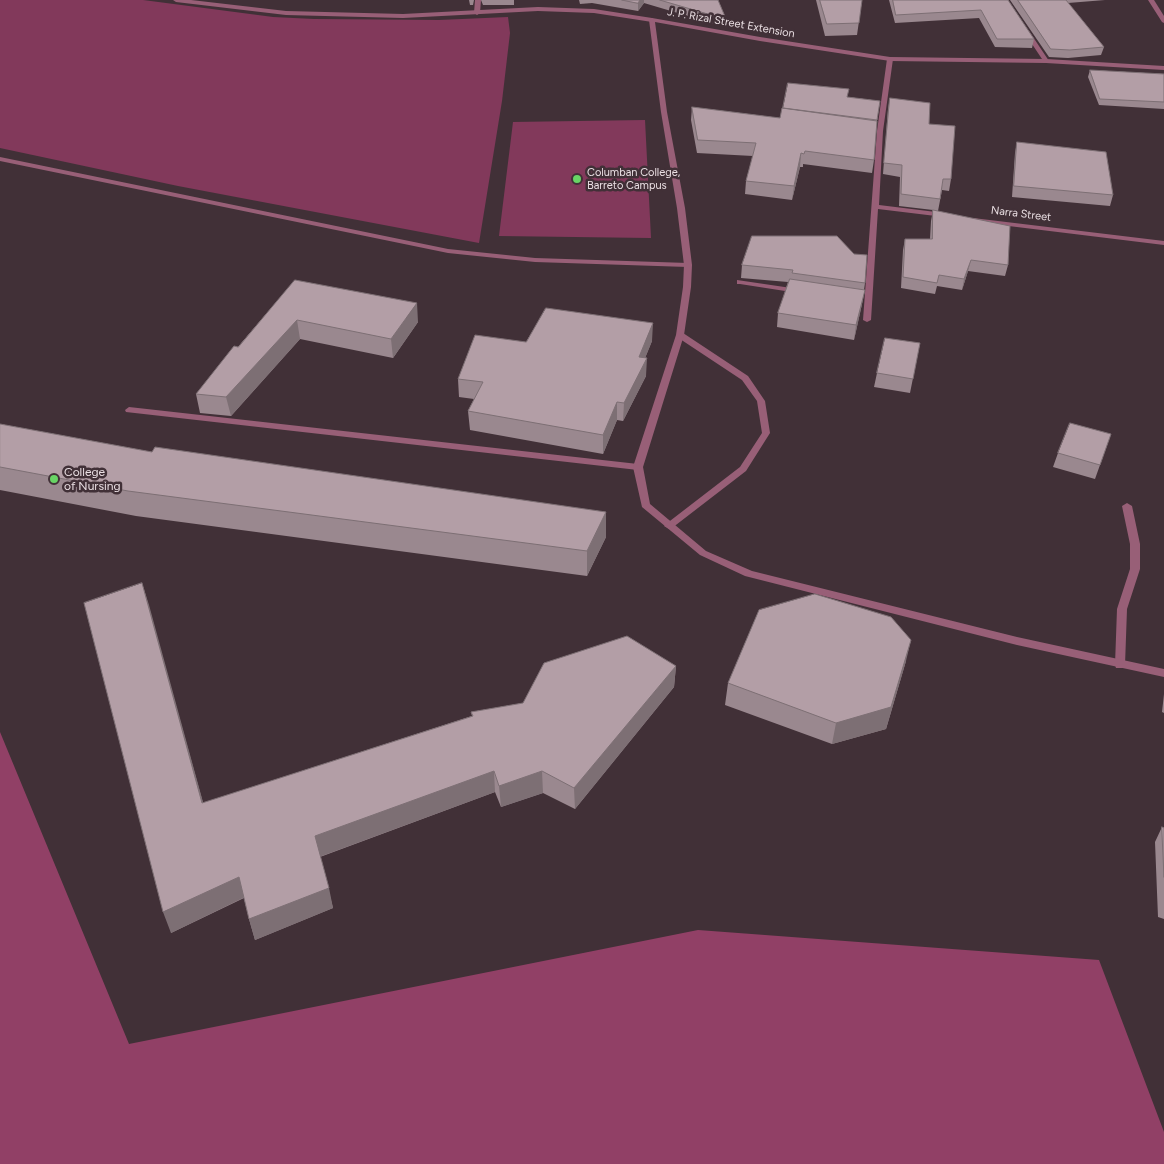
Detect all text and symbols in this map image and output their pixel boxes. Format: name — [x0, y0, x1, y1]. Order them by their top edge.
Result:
street label: J. P. Rizal Street Extension — [666, 5, 796, 41]
place label: Columban College, Barreto Campus — [587, 166, 680, 192]
marker: Columban College, Barreto Campus — [571, 173, 583, 185]
street label: Narra Street — [990, 204, 1052, 224]
place label: College of Nursing — [64, 465, 121, 493]
marker: College of Nursing — [48, 473, 60, 485]

